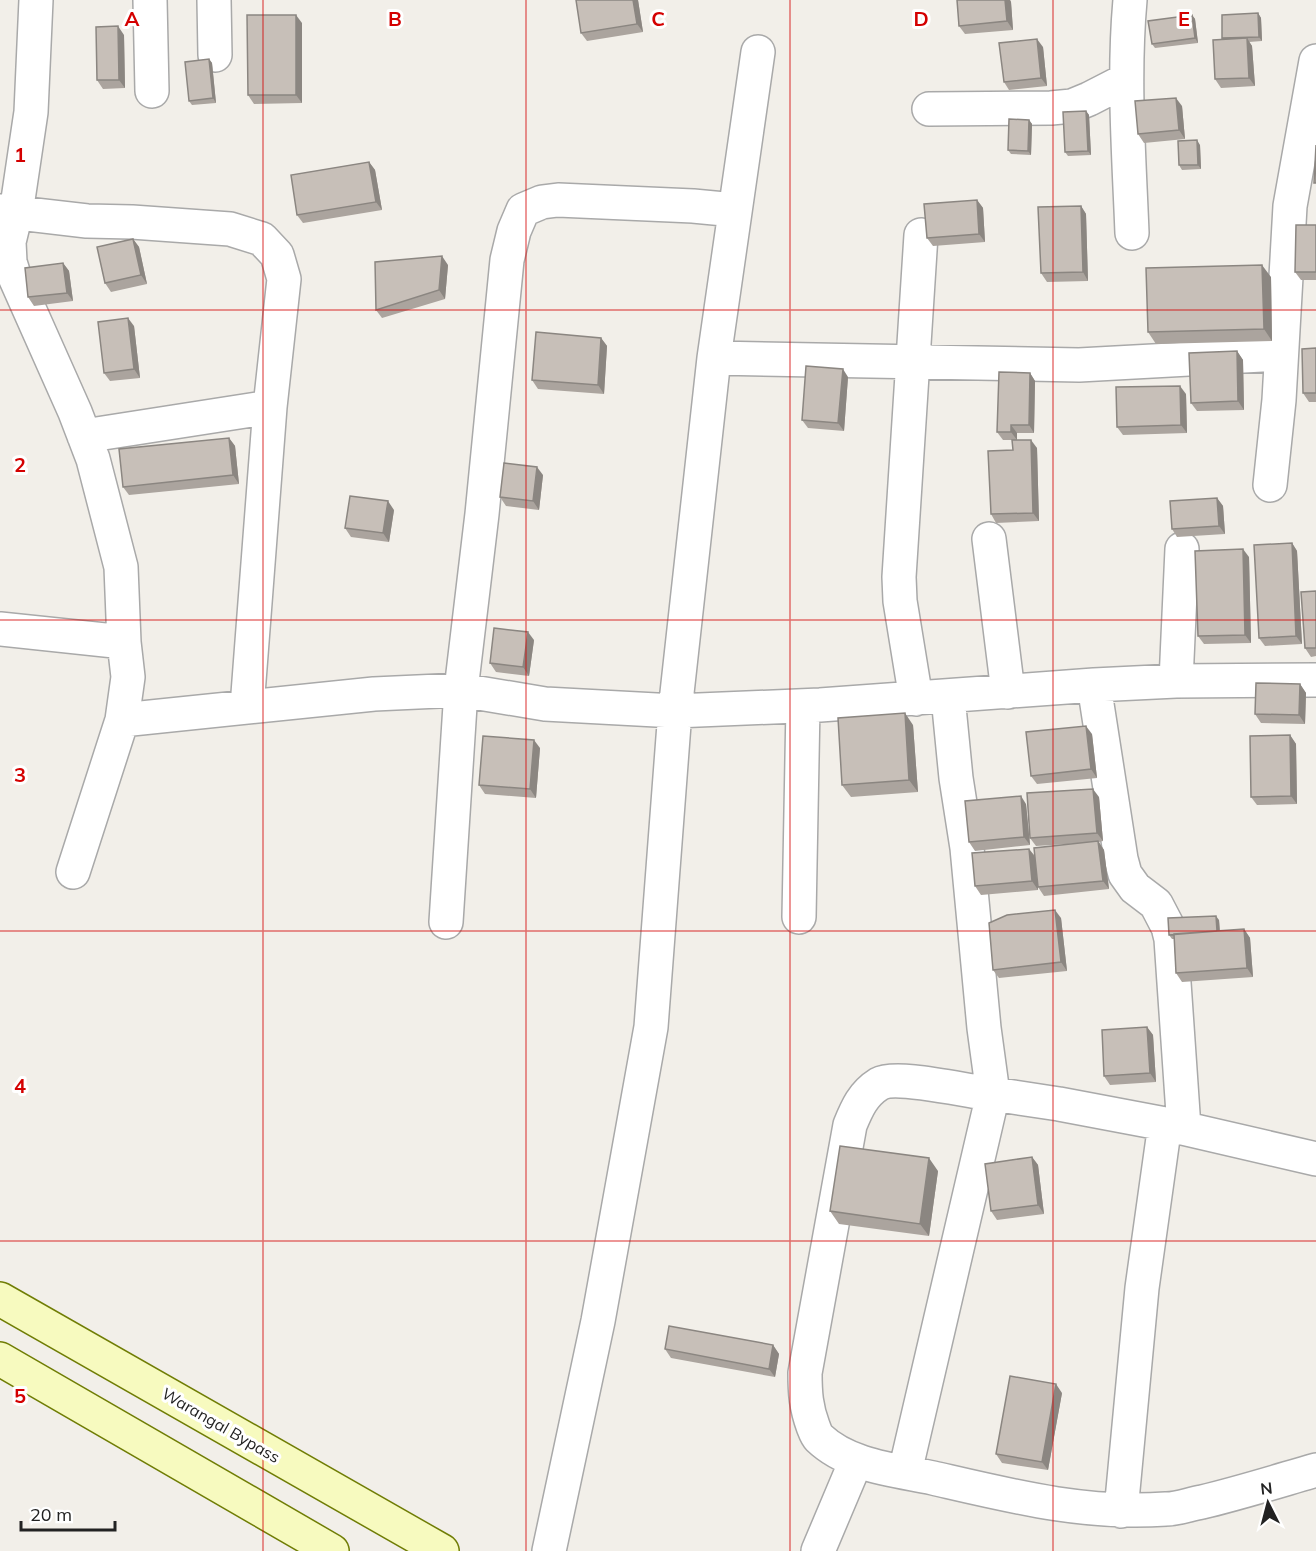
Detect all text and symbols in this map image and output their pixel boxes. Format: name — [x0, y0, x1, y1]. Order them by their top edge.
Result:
text: A — [125, 6, 140, 31]
text: B — [388, 6, 402, 31]
text: C — [651, 6, 665, 31]
text: D — [913, 6, 929, 31]
text: E — [1178, 6, 1190, 31]
text: 1 — [14, 142, 26, 167]
text: 2 — [14, 452, 26, 477]
text: 3 — [14, 762, 26, 787]
text: 4 — [14, 1073, 26, 1098]
text: 5 — [14, 1383, 26, 1408]
street label: Warangal Bypass — [158, 1383, 284, 1467]
north arrow — [1238, 1473, 1298, 1533]
text: N — [1259, 1478, 1273, 1499]
scale bar — [21, 1494, 116, 1532]
text: 20 m — [30, 1503, 72, 1526]

